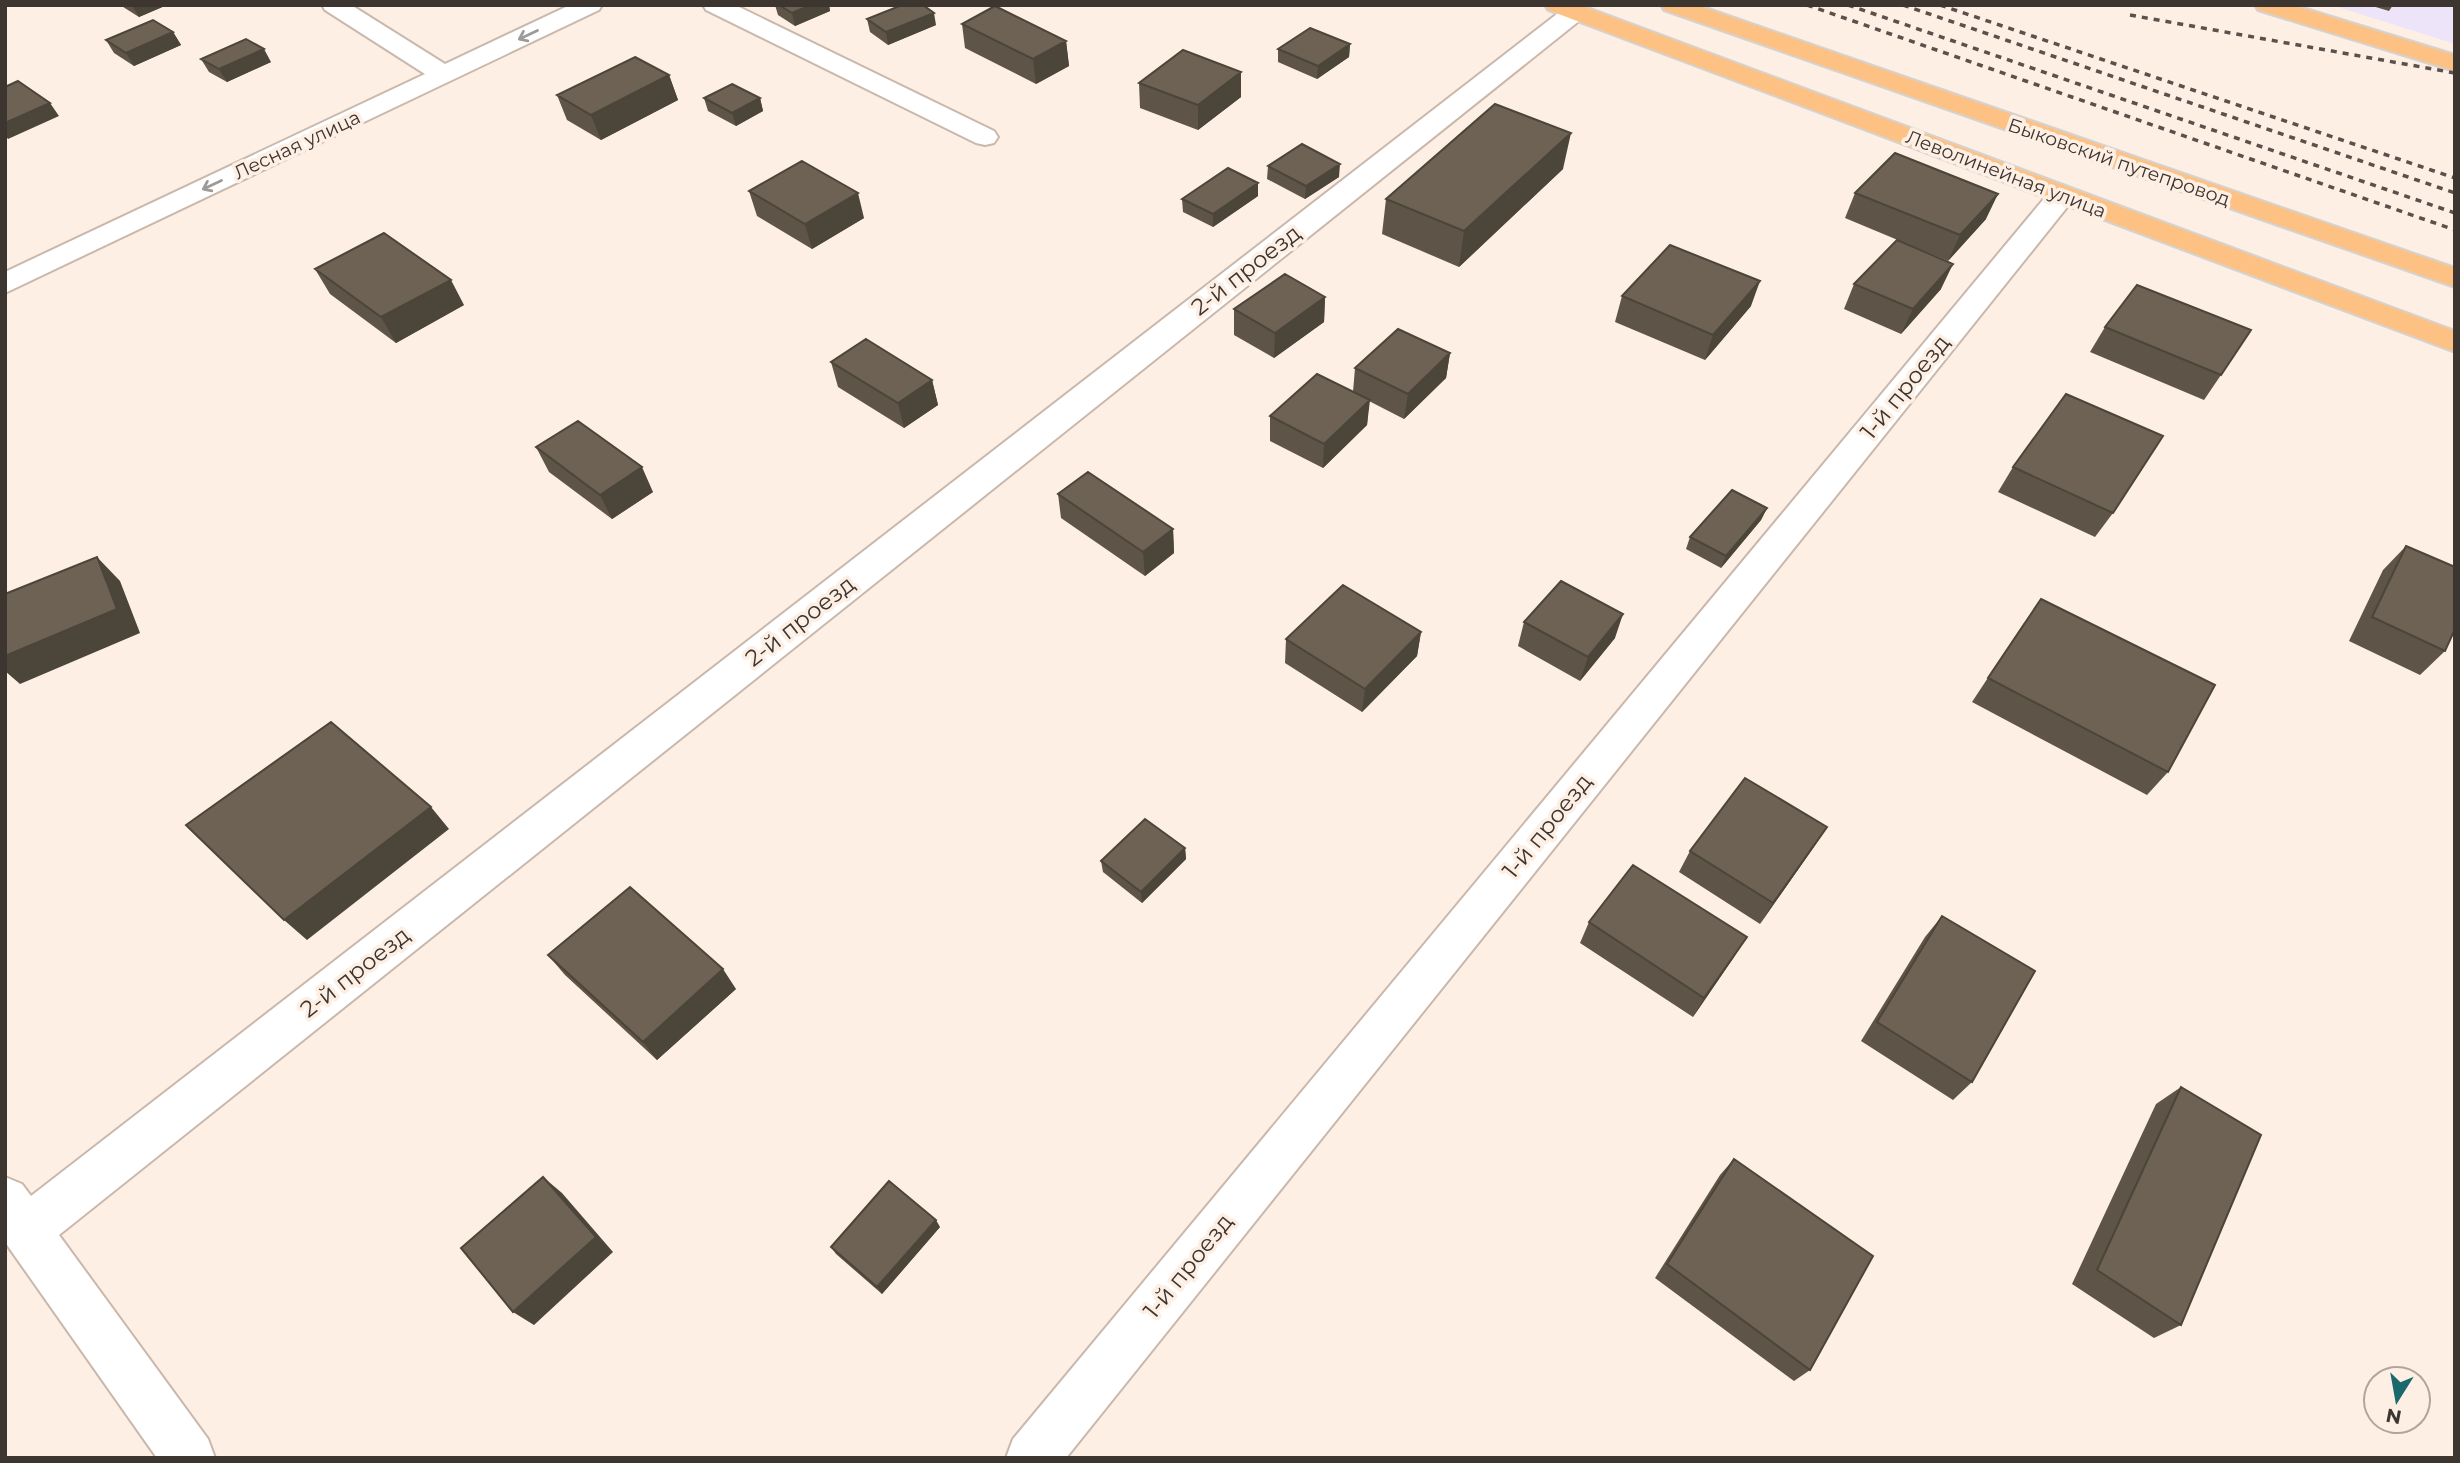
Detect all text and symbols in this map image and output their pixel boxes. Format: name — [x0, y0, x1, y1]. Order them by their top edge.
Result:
one-way arrow — [518, 28, 539, 42]
street label: Лесная улица — [230, 106, 364, 184]
street label: Быковский путепровод — [2005, 113, 2233, 211]
street label: Леволинейная улица — [1903, 125, 2109, 223]
one-way arrow — [202, 179, 223, 192]
street label: 2-й проезд — [1186, 219, 1306, 321]
street label: 1-й проезд — [1854, 329, 1956, 445]
street label: 2-й проезд — [740, 570, 860, 672]
street label: 1-й проезд — [1496, 768, 1598, 884]
street label: 2-й проезд — [295, 921, 415, 1023]
street label: 1-й проезд — [1137, 1208, 1239, 1324]
north arrow — [2362, 1365, 2432, 1435]
text: N — [2384, 1403, 2404, 1429]

